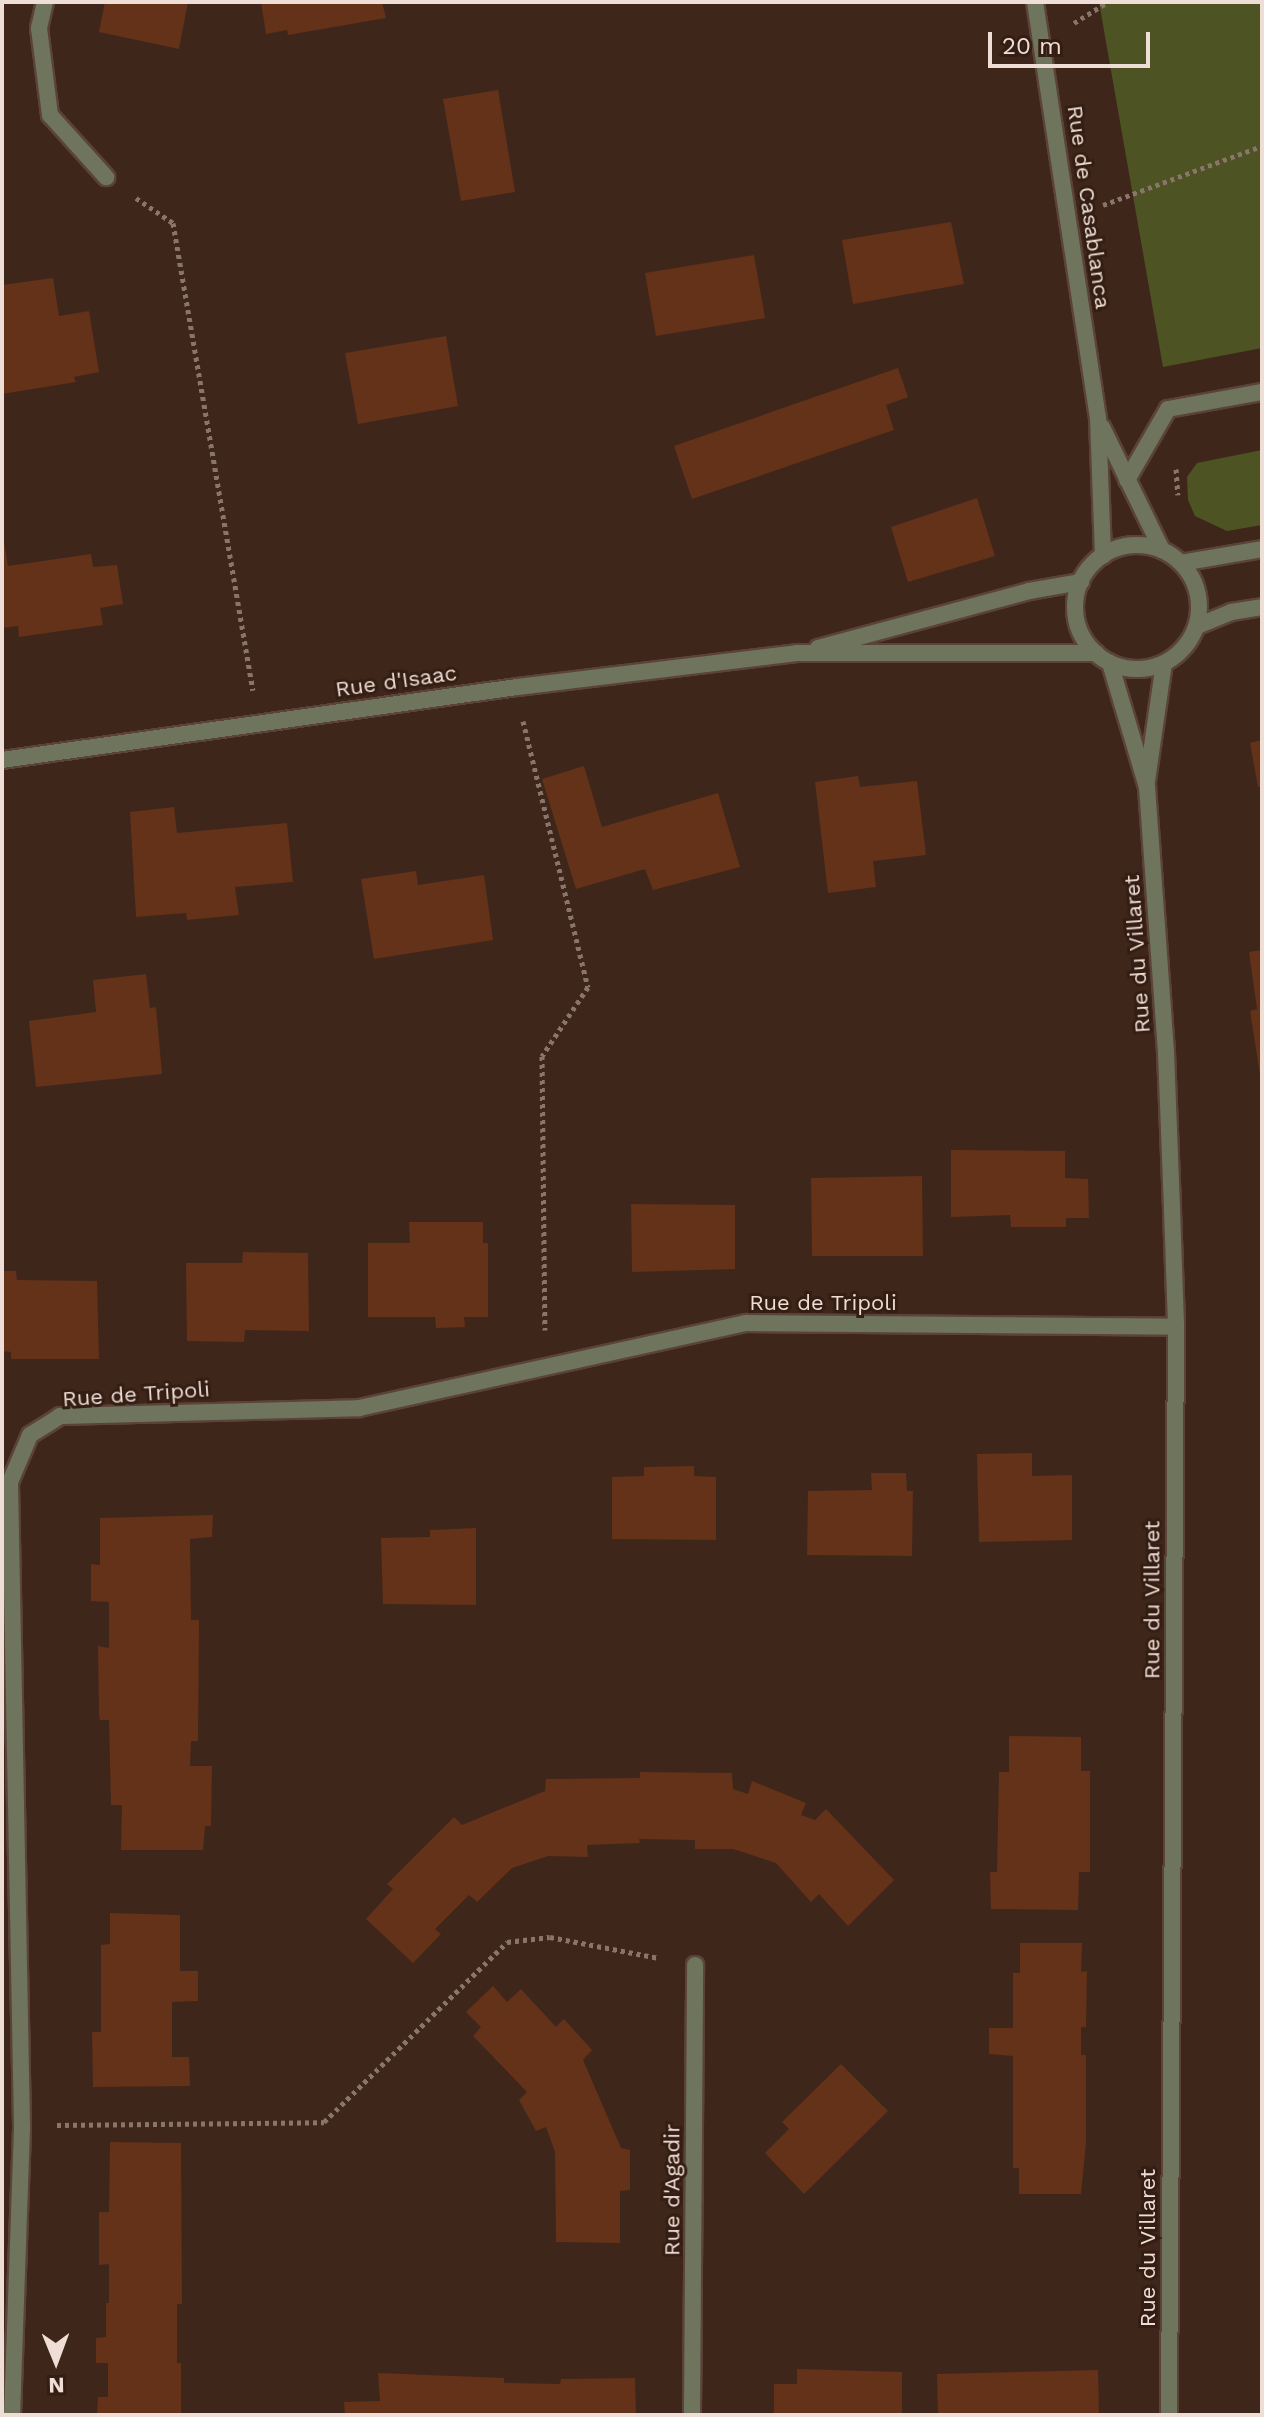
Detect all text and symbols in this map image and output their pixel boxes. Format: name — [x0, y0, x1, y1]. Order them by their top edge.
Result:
scale bar — [992, 16, 1154, 66]
text: 20 m — [1002, 32, 1062, 60]
street label: Rue de Casablanca — [1062, 104, 1116, 310]
street label: Rue d'Isaac — [334, 659, 458, 703]
street label: Rue du Villaret — [1118, 874, 1156, 1034]
street label: Rue de Tripoli — [749, 1290, 897, 1316]
street label: Rue de Tripoli — [61, 1376, 211, 1412]
street label: Rue du Villaret — [1139, 1520, 1165, 1680]
street label: Rue d'Agadir — [659, 2124, 685, 2256]
street label: Rue du Villaret — [1135, 2168, 1161, 2328]
north arrow — [16, 2321, 96, 2401]
text: N — [48, 2373, 65, 2398]

